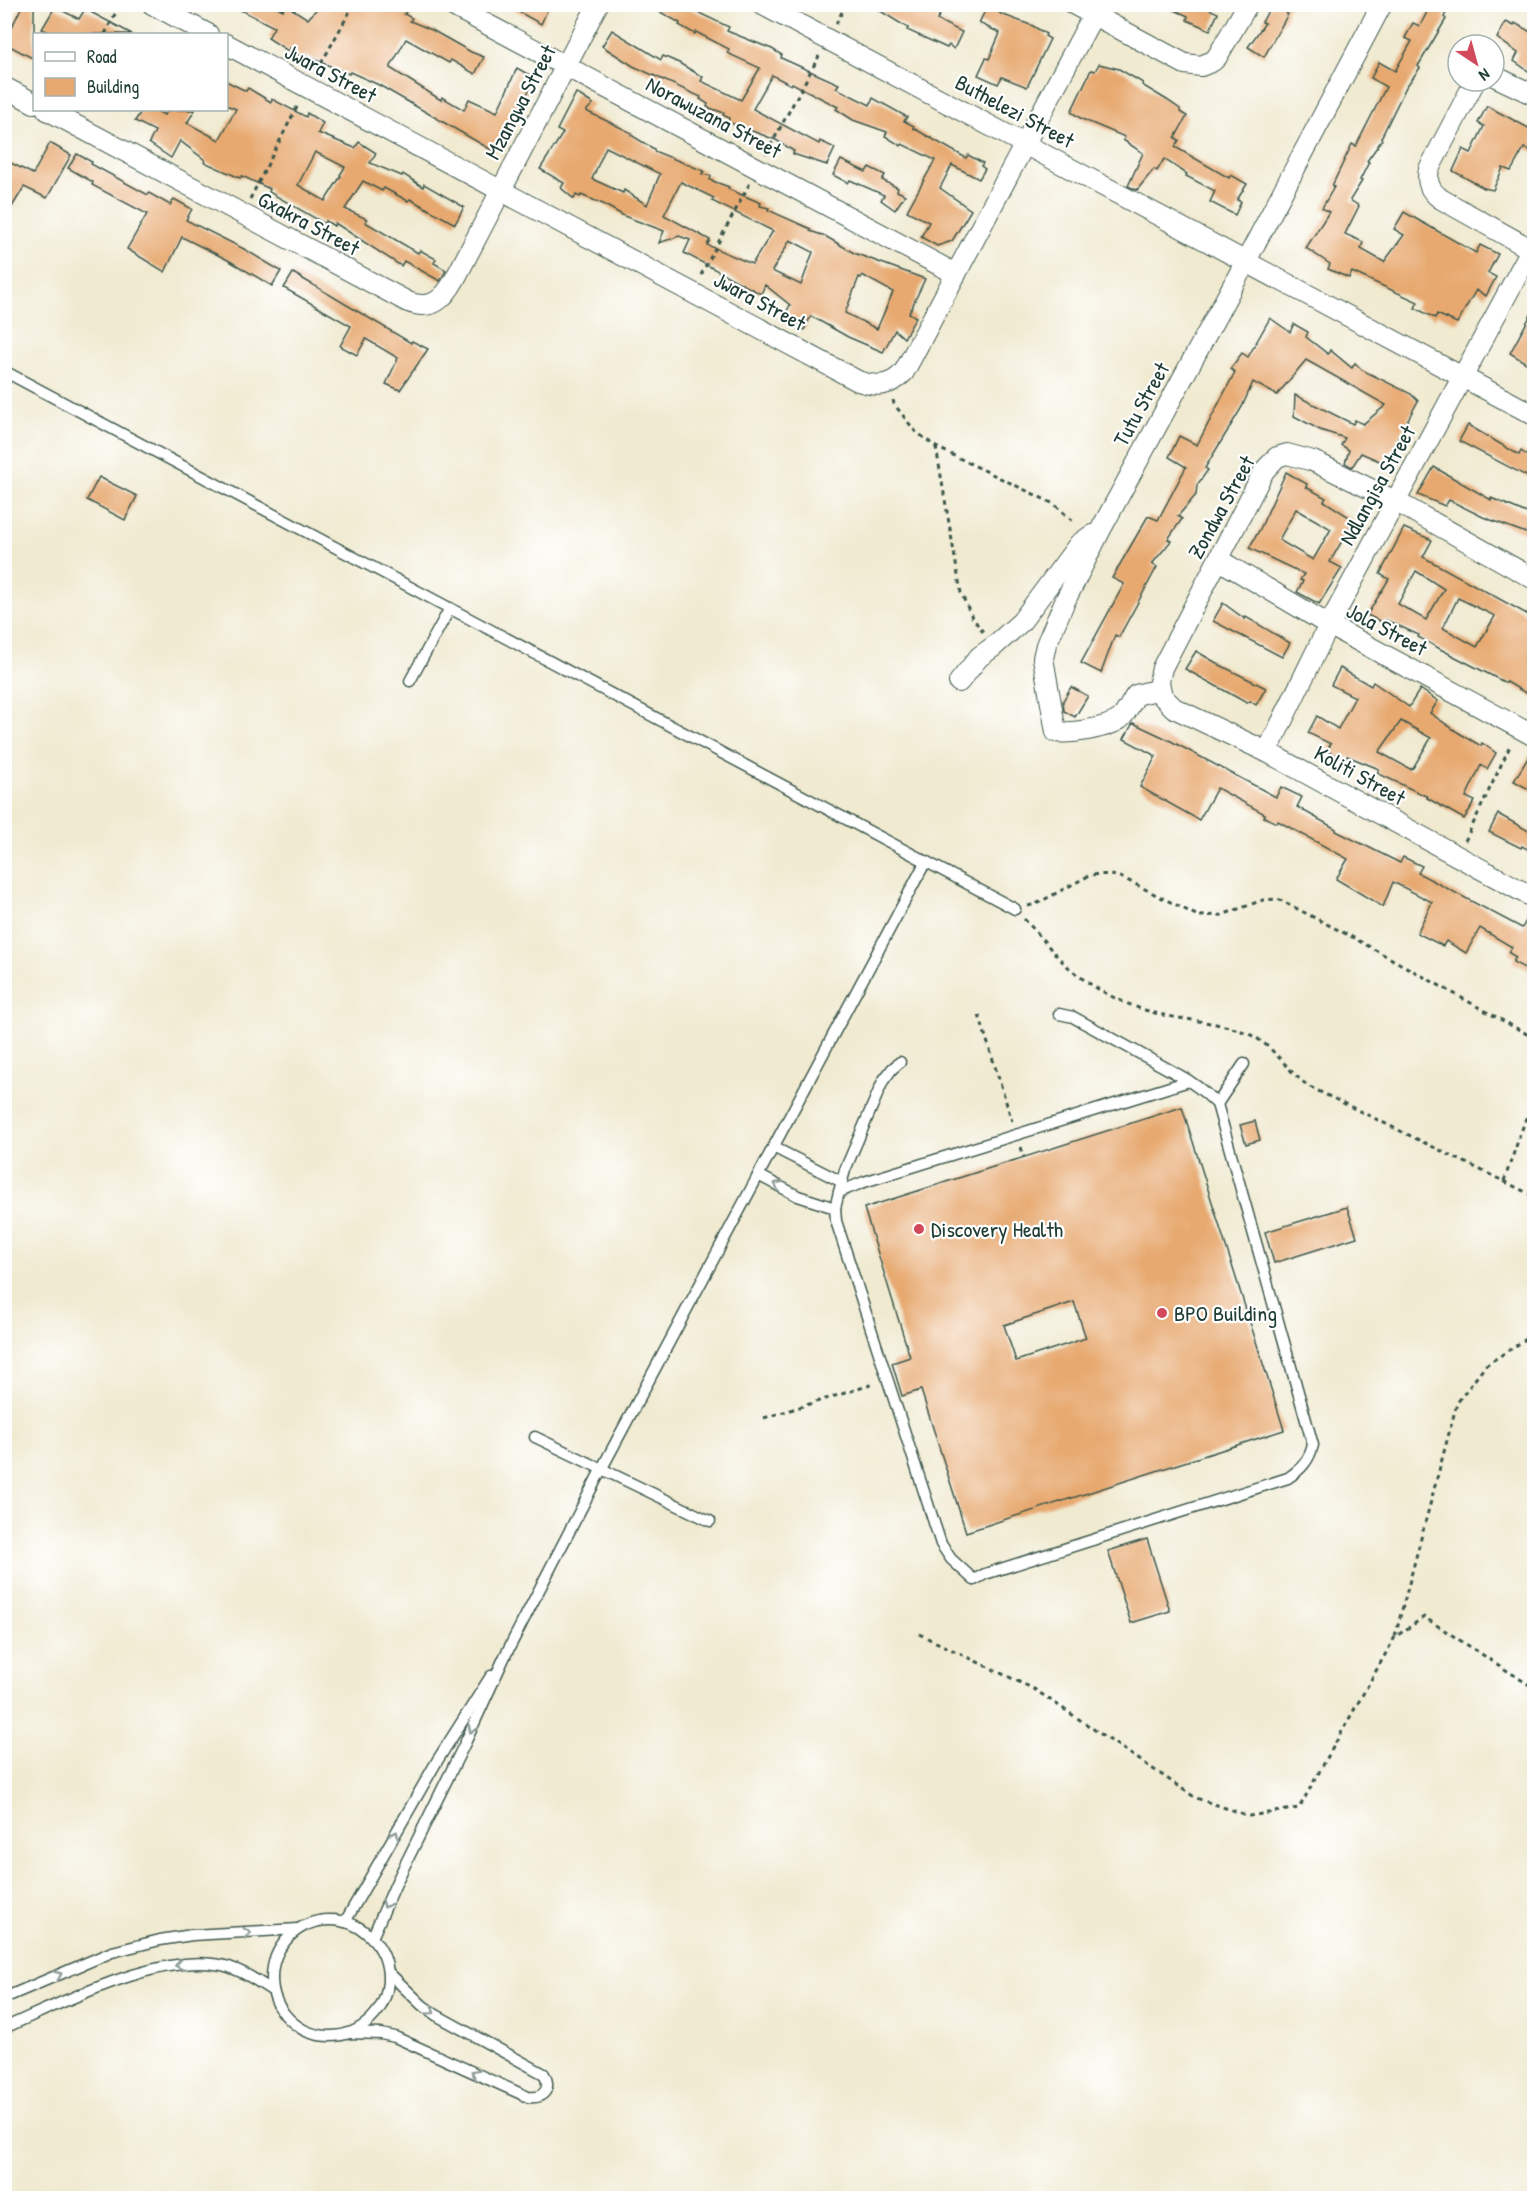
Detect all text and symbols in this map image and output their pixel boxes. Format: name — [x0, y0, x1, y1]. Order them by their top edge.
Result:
legend — [33, 33, 228, 111]
north arrow — [1446, 33, 1506, 93]
street label: Jwara Street — [280, 36, 383, 110]
street label: Mzangwa Street — [477, 39, 563, 165]
text: Road — [87, 44, 117, 69]
text: N — [1475, 64, 1495, 87]
street label: Buthelezi Street — [950, 67, 1080, 155]
street label: Norawuzana Street — [641, 69, 787, 166]
text: Building — [87, 74, 139, 99]
street label: Gxakra Street — [253, 184, 366, 263]
street label: Jwara Street — [709, 264, 812, 338]
street label: Tutu Street — [1106, 356, 1177, 451]
street label: Ndlangisa Street — [1332, 419, 1423, 550]
street label: Zondwa Street — [1180, 450, 1262, 564]
street label: Jola Street — [1341, 595, 1433, 663]
street label: Koliti Street — [1309, 738, 1411, 813]
one-way arrow — [773, 1181, 784, 1193]
place label: Discovery Health — [931, 1214, 1063, 1244]
marker: Discovery Health — [912, 1222, 926, 1236]
place label: BPO Building — [1174, 1298, 1277, 1328]
marker: BPO Building — [1155, 1306, 1169, 1320]
one-way arrow — [468, 1722, 480, 1733]
one-way arrow — [388, 1831, 400, 1841]
one-way arrow — [382, 1897, 394, 1908]
one-way arrow — [242, 1927, 251, 1940]
one-way arrow — [175, 1959, 184, 1971]
one-way arrow — [52, 1970, 63, 1982]
one-way arrow — [424, 2004, 435, 2015]
one-way arrow — [470, 2068, 481, 2080]

